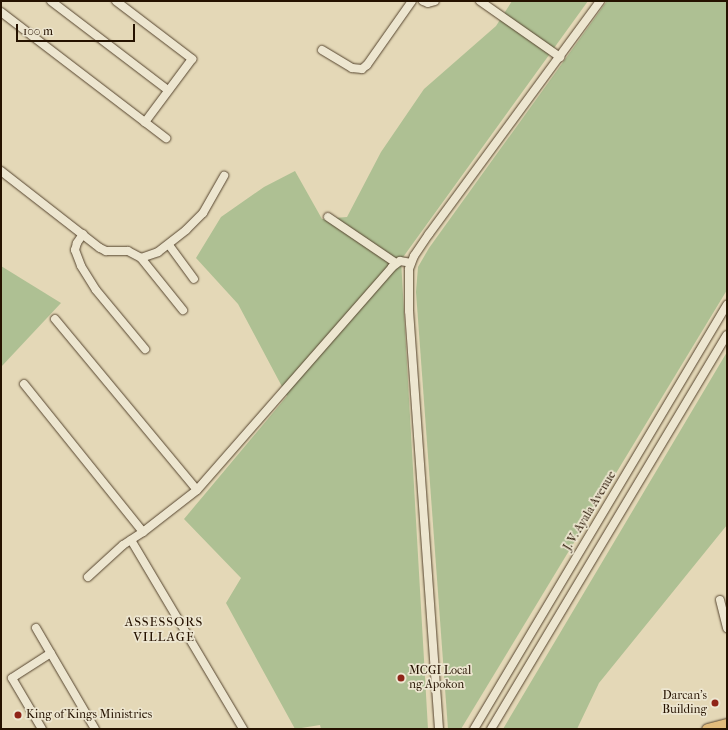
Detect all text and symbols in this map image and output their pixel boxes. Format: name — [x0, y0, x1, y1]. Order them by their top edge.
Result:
scale bar — [18, 16, 137, 42]
text: 100 m — [23, 24, 53, 38]
street label: J. V. Ayala Avenue — [561, 469, 619, 553]
district label: ASSESSORS VILLAGE — [125, 615, 203, 646]
place label: MCGI Local ng Apokon — [409, 664, 471, 692]
marker: MCGI Local ng Apokon — [396, 673, 406, 683]
place label: Darcan's Building — [662, 689, 707, 717]
marker: Darcan's Building — [710, 698, 720, 708]
place label: King of Kings Ministries — [26, 708, 152, 722]
marker: King of Kings Ministries — [13, 710, 23, 720]

